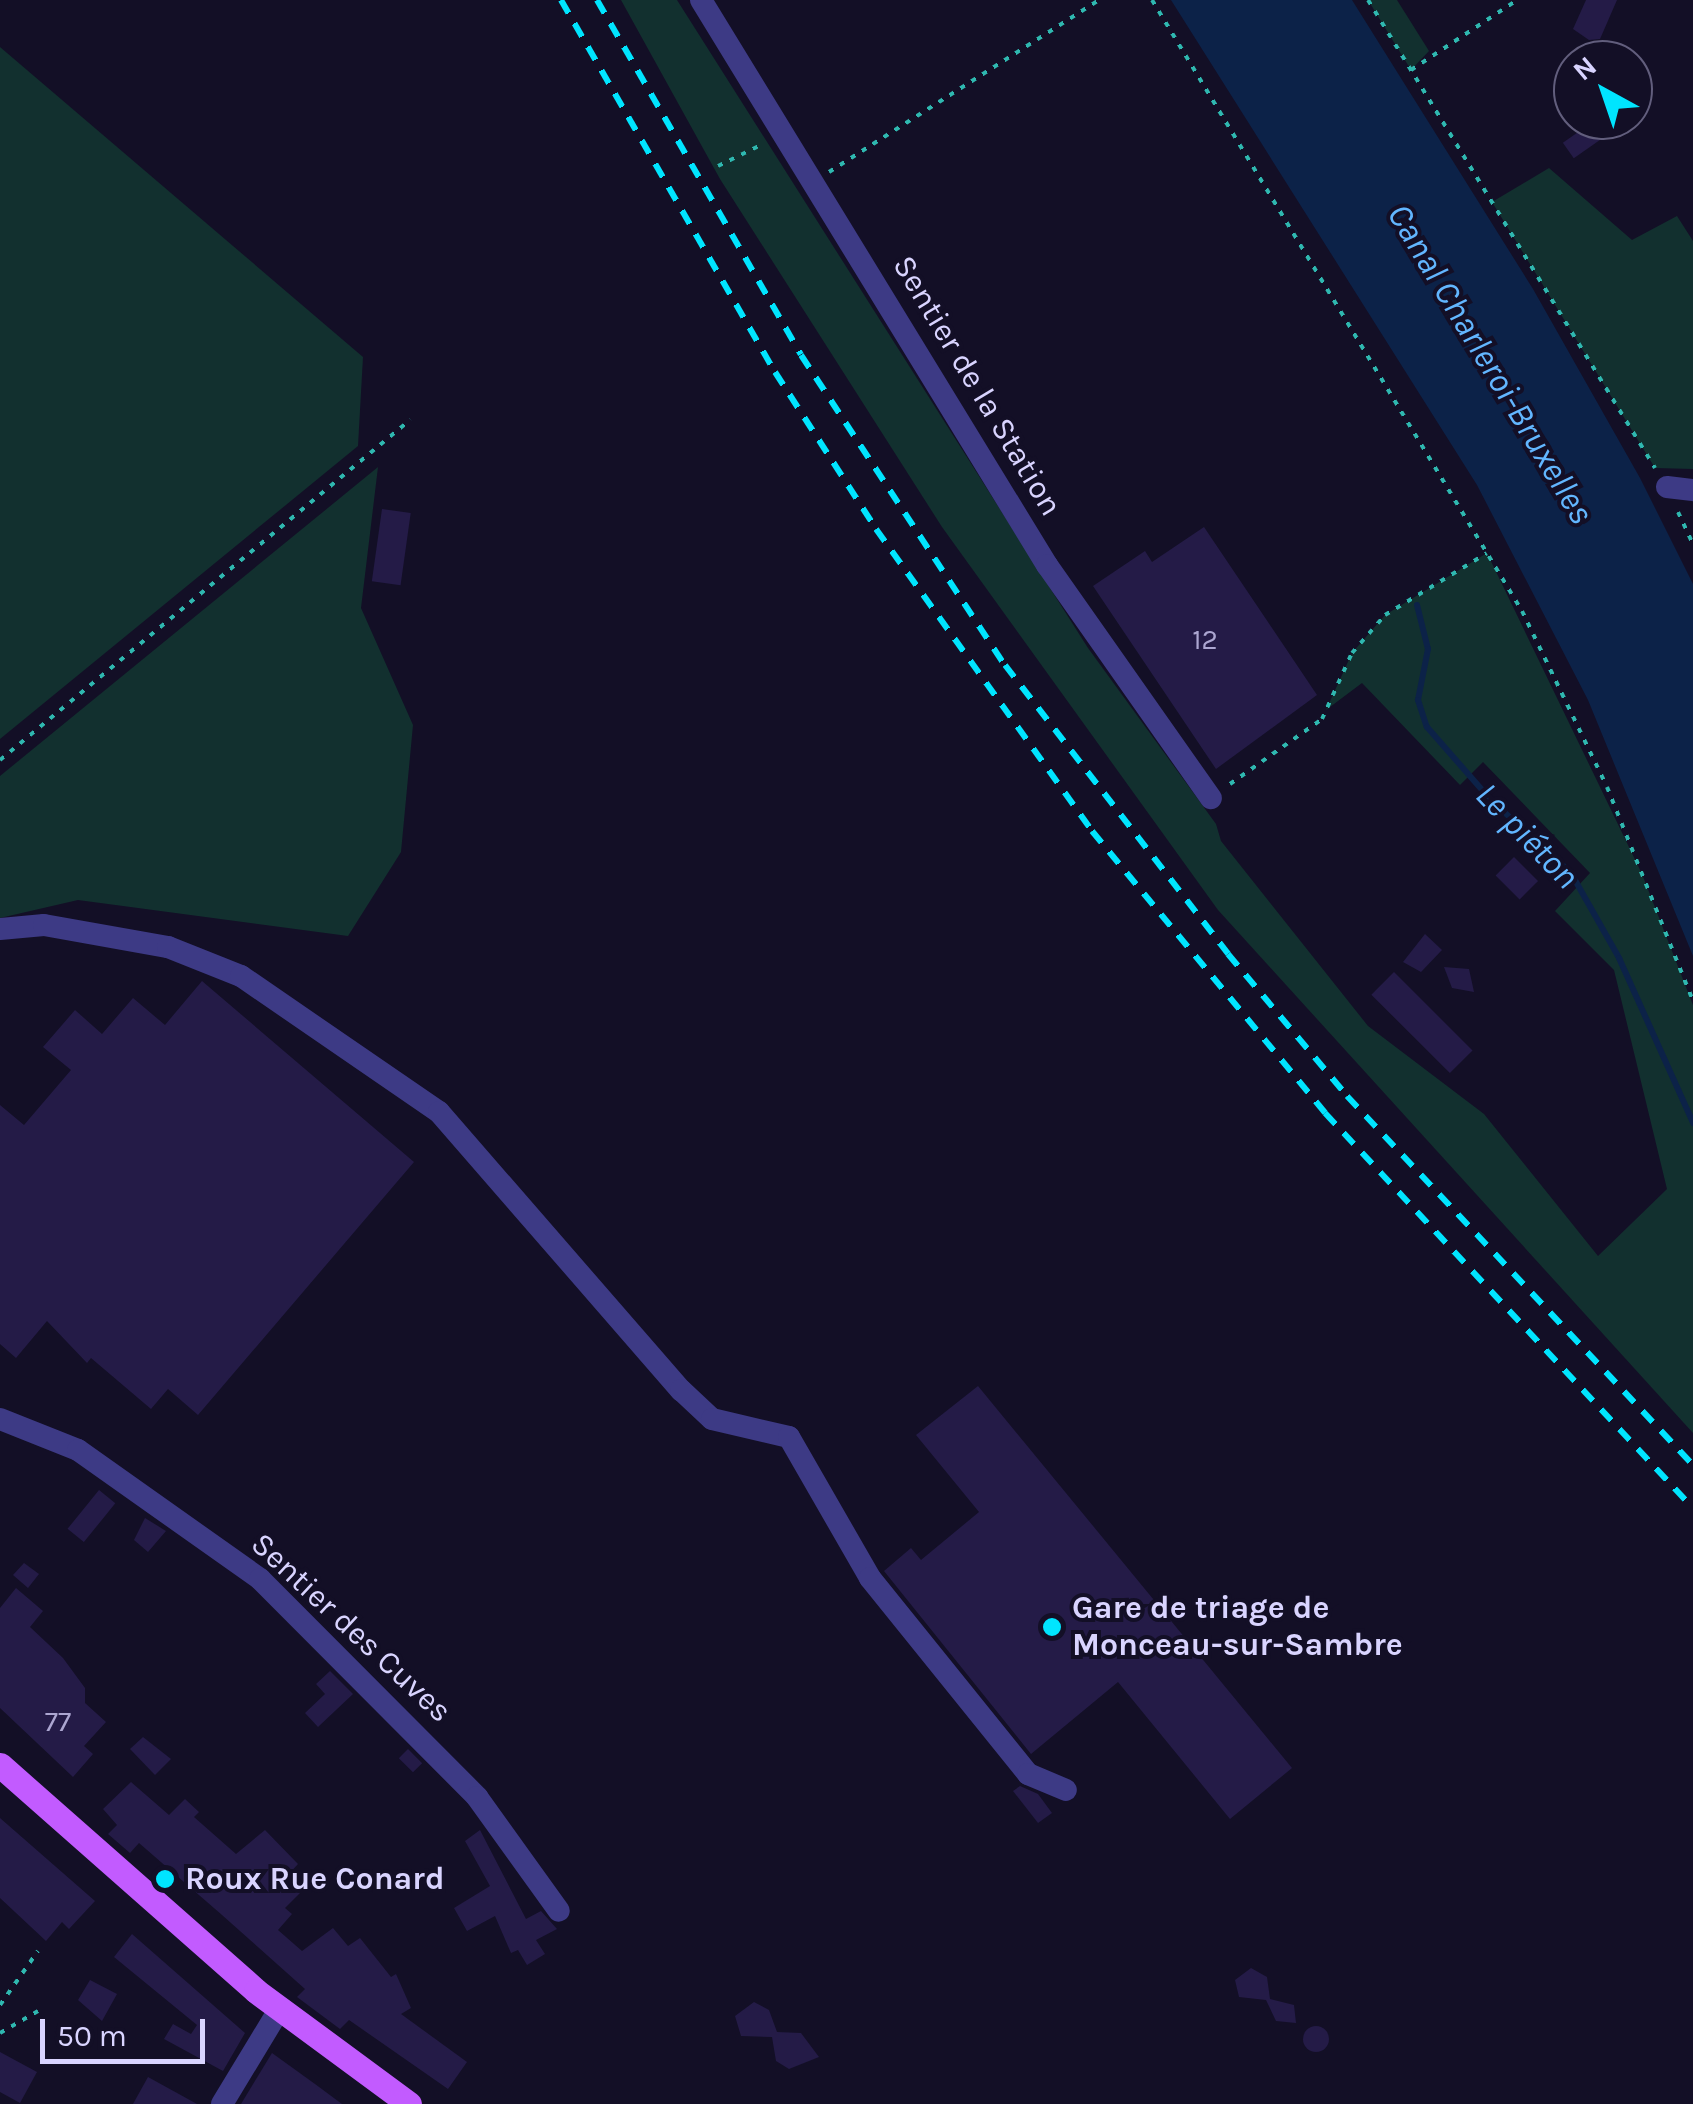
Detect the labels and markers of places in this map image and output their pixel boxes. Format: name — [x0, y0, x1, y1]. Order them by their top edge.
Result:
place label: Gare de triage de Monceau-sur-Sambre — [1072, 1590, 1403, 1665]
marker: Gare de triage de Monceau-sur-Sambre — [1041, 1616, 1063, 1638]
place label: Roux Rue Conard — [185, 1860, 445, 1898]
marker: Roux Rue Conard — [154, 1868, 176, 1890]

